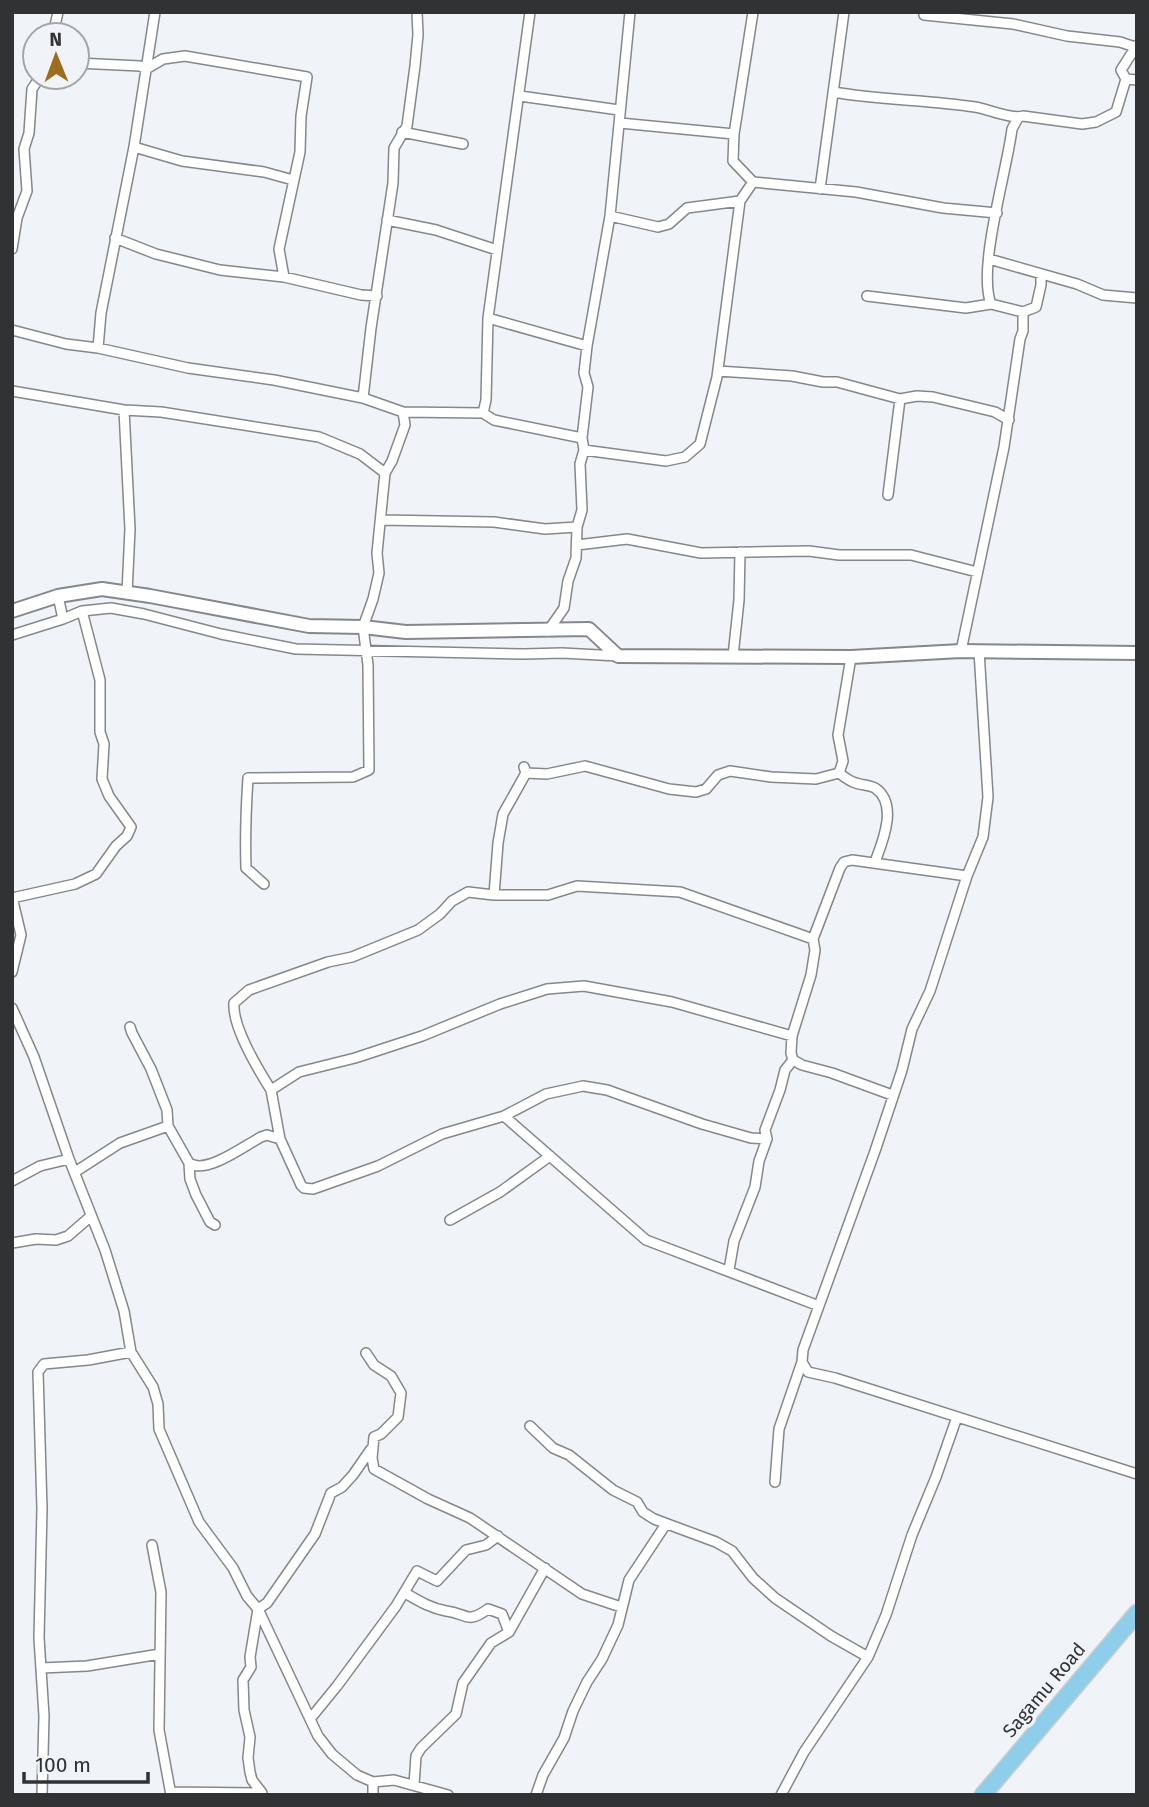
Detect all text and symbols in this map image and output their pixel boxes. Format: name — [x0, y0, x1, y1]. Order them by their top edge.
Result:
north arrow — [21, 21, 91, 91]
text: N — [49, 28, 62, 51]
street label: Sagamu Road — [998, 1638, 1090, 1742]
scale bar — [24, 1741, 149, 1785]
text: 100 m — [35, 1752, 91, 1778]

